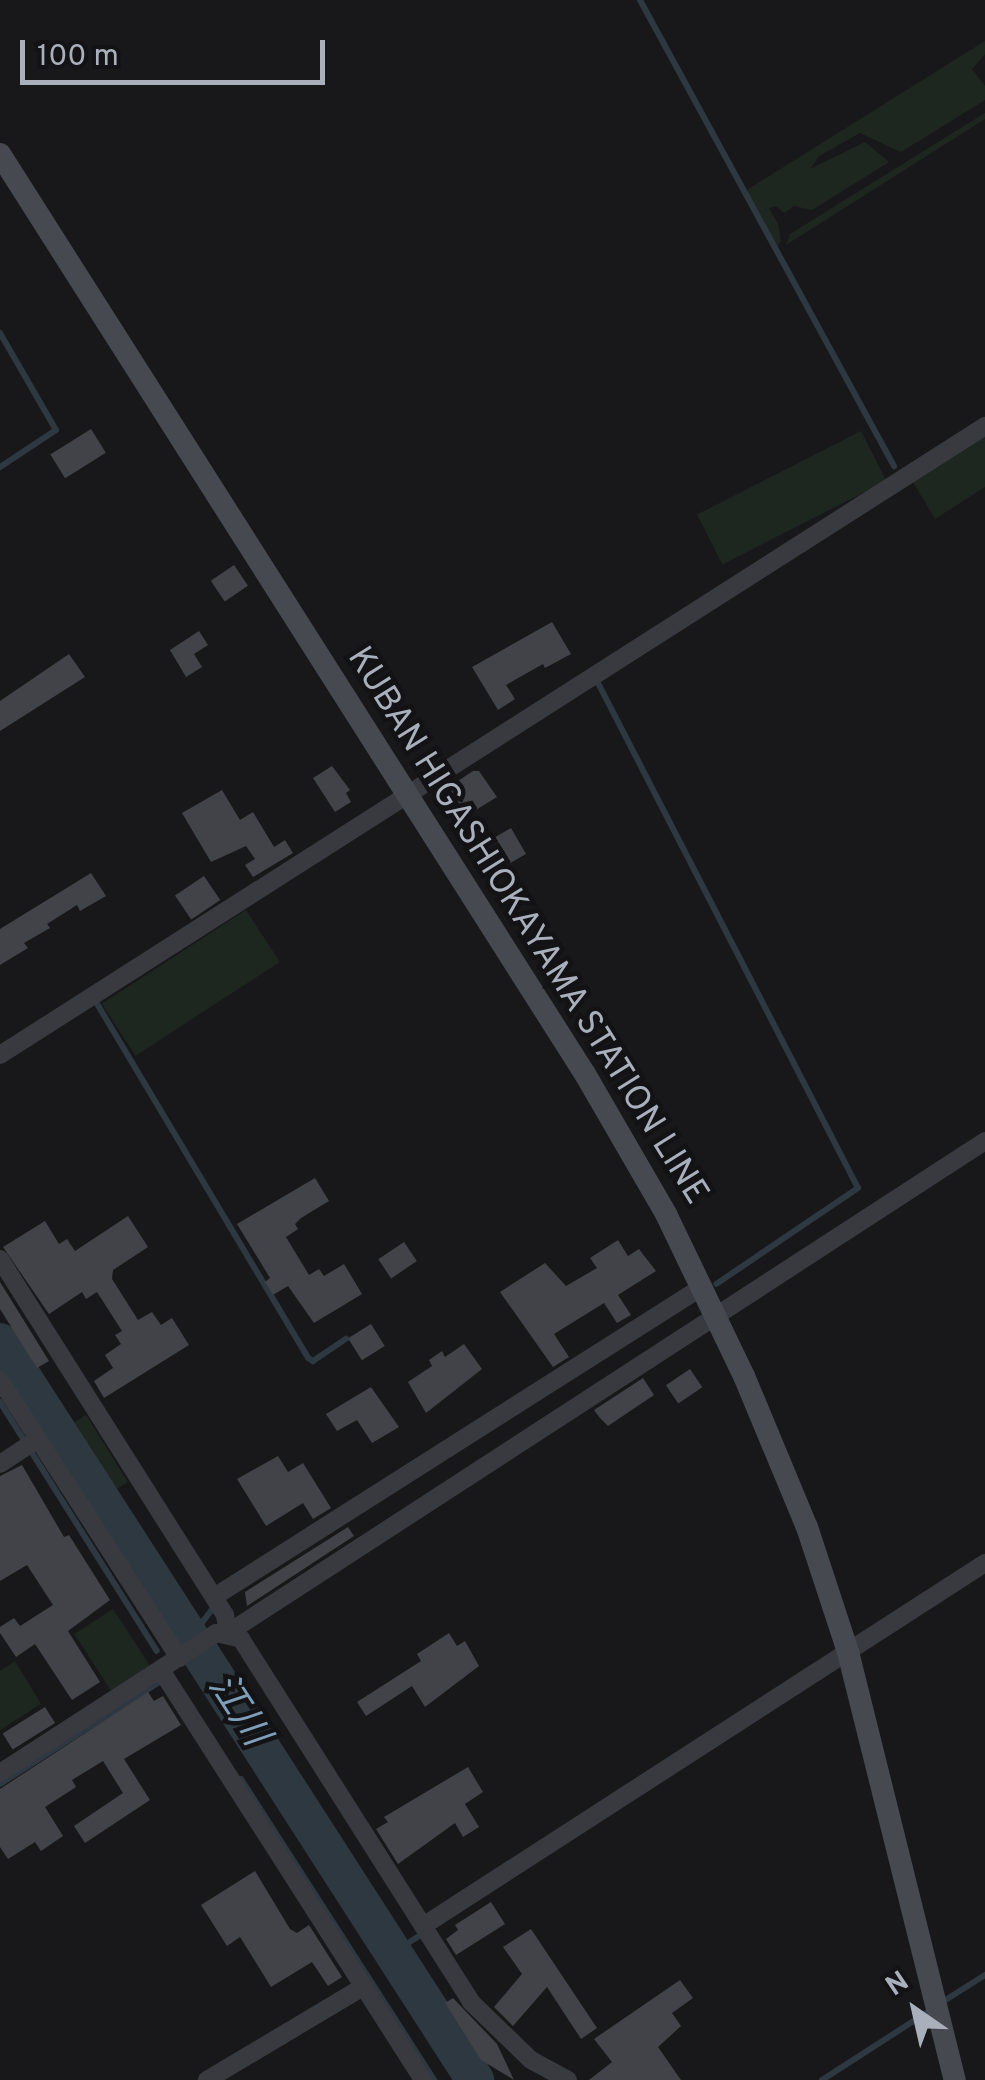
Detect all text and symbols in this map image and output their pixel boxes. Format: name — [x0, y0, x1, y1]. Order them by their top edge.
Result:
scale bar — [25, 20, 330, 82]
text: 100 m — [37, 39, 119, 76]
street label: KUBAN HIGASHIOKAYAMA STATION LINE — [337, 639, 717, 1213]
water label: 江川 — [197, 1667, 277, 1755]
north arrow — [865, 1960, 965, 2060]
text: N — [880, 1965, 917, 2006]

